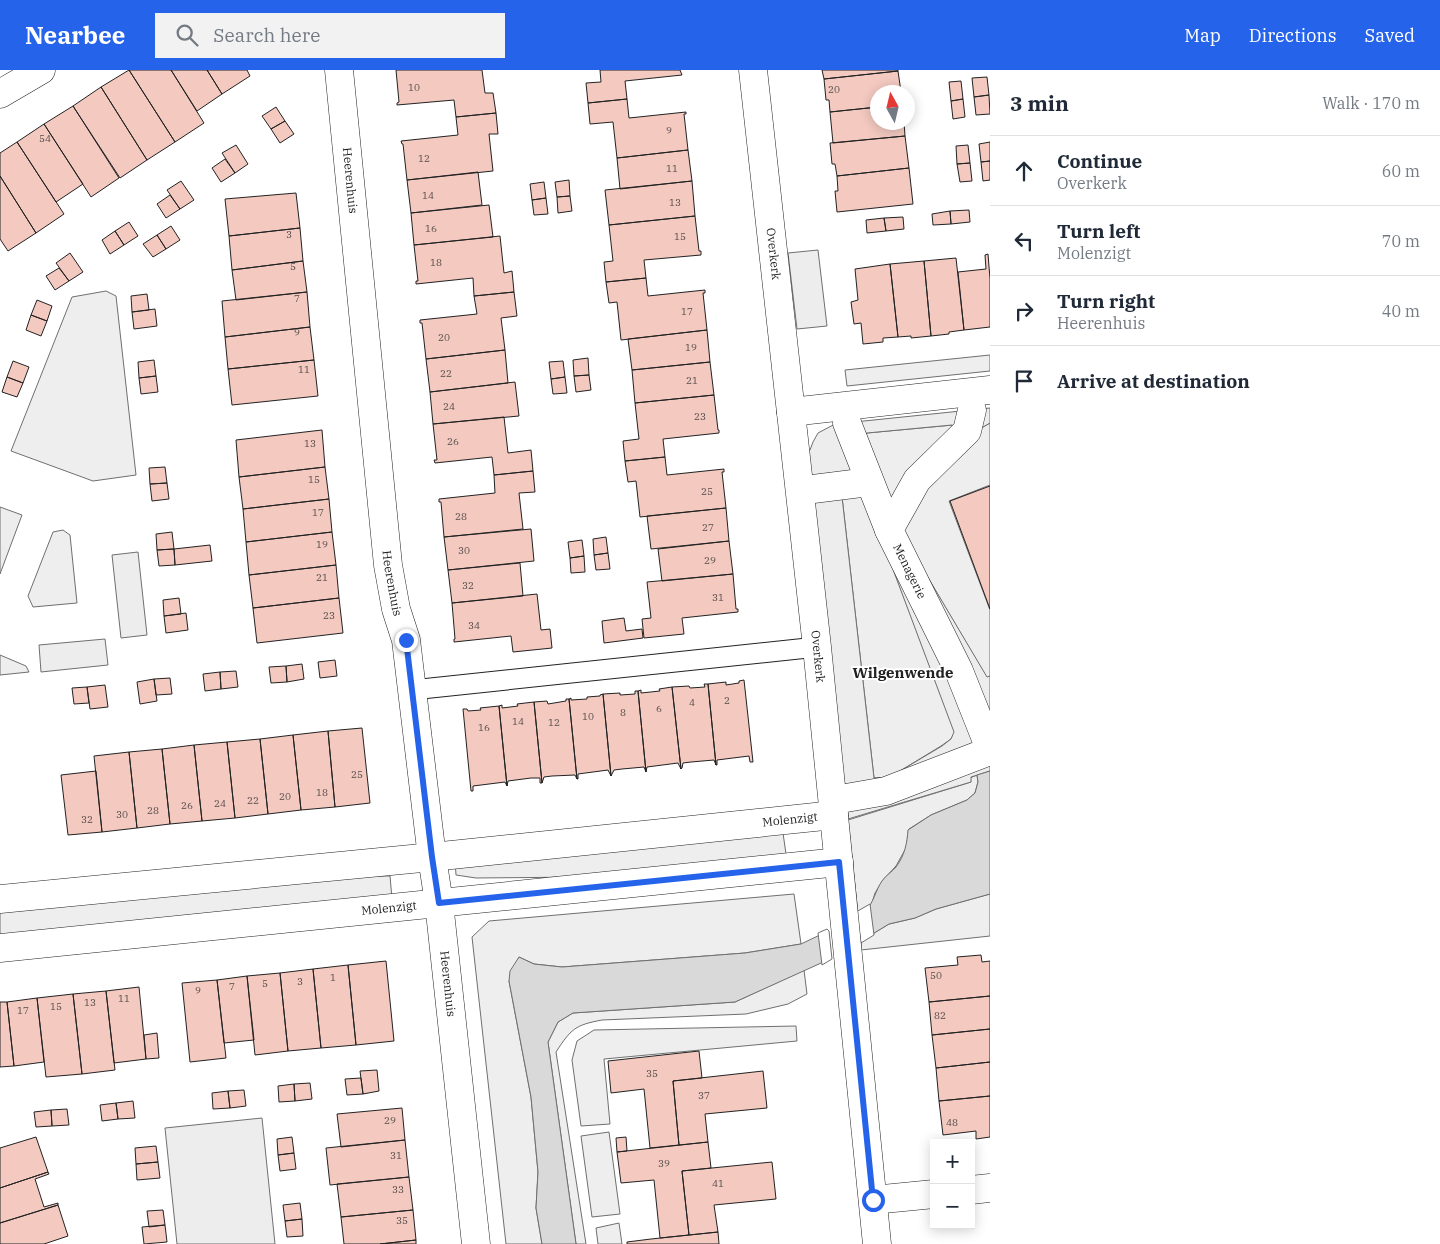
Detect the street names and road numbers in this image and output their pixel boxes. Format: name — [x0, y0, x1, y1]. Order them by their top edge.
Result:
street label: Heerenhuis — [340, 147, 361, 214]
street label: Overkerk — [764, 227, 784, 281]
street label: Menagerie — [890, 541, 930, 601]
street label: Heerenhuis — [380, 550, 406, 618]
street label: Overkerk — [808, 629, 829, 683]
street label: Molenzigt — [762, 809, 818, 829]
street label: Molenzigt — [360, 897, 417, 918]
street label: Heerenhuis — [437, 950, 459, 1018]

